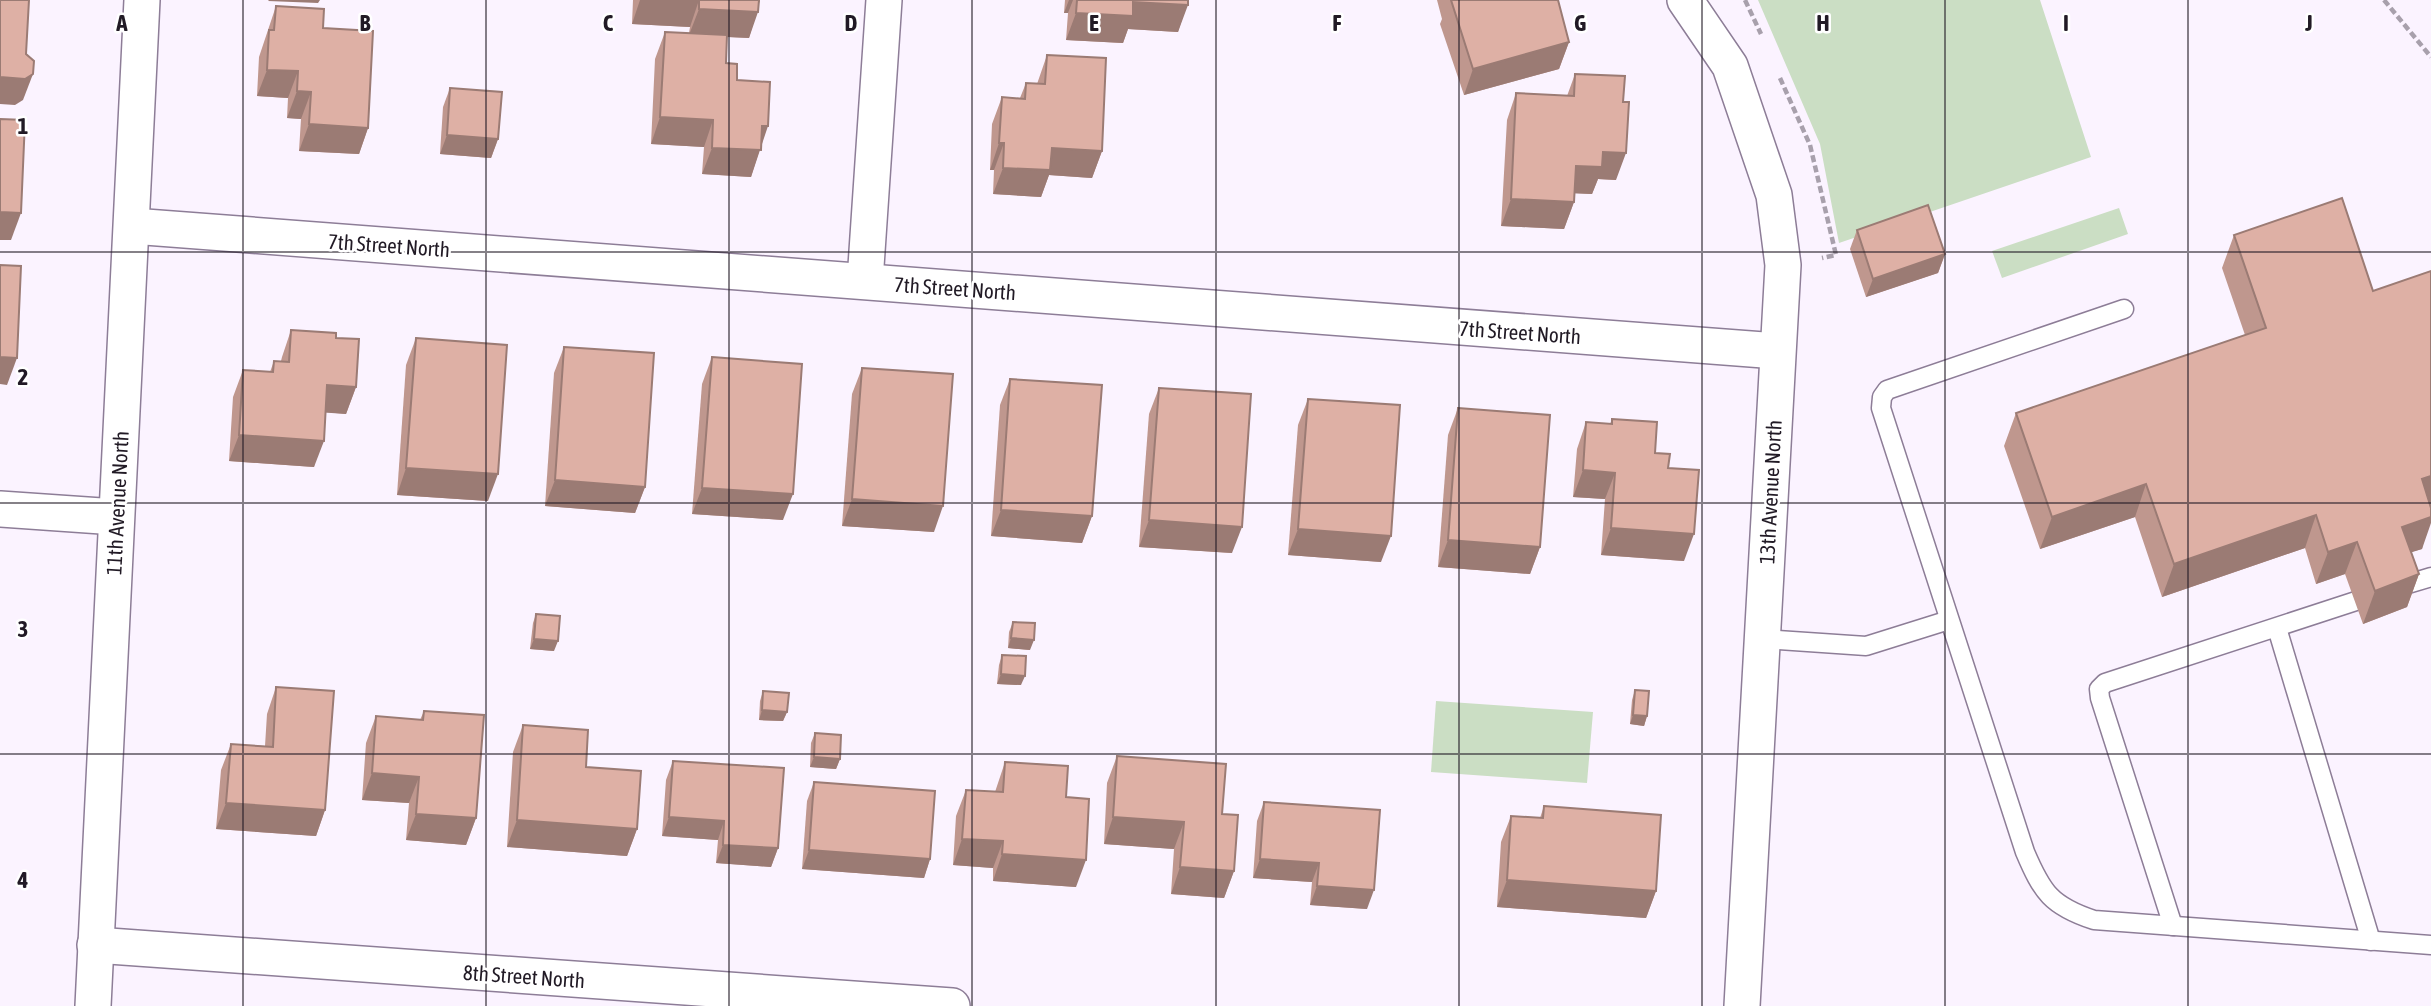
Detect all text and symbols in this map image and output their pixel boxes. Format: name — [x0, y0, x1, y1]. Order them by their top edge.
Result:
text: A — [115, 10, 128, 36]
text: B — [360, 10, 371, 36]
text: C — [603, 10, 614, 36]
text: D — [845, 10, 858, 36]
text: E — [1089, 10, 1099, 36]
text: F — [1332, 10, 1342, 36]
text: G — [1574, 10, 1586, 36]
text: H — [1816, 10, 1830, 36]
text: I — [2063, 10, 2069, 36]
text: J — [2304, 10, 2313, 36]
text: 1 — [18, 113, 29, 139]
street label: 7th Street North — [327, 229, 451, 261]
street label: 7th Street North — [893, 272, 1017, 304]
street label: 7th Street North — [1458, 316, 1582, 348]
text: 2 — [18, 364, 28, 390]
street label: 13th Avenue North — [1754, 419, 1786, 565]
street label: 11th Avenue North — [101, 430, 133, 576]
text: 3 — [18, 616, 28, 642]
text: 4 — [17, 867, 29, 893]
street label: 8th Street North — [462, 960, 586, 992]

